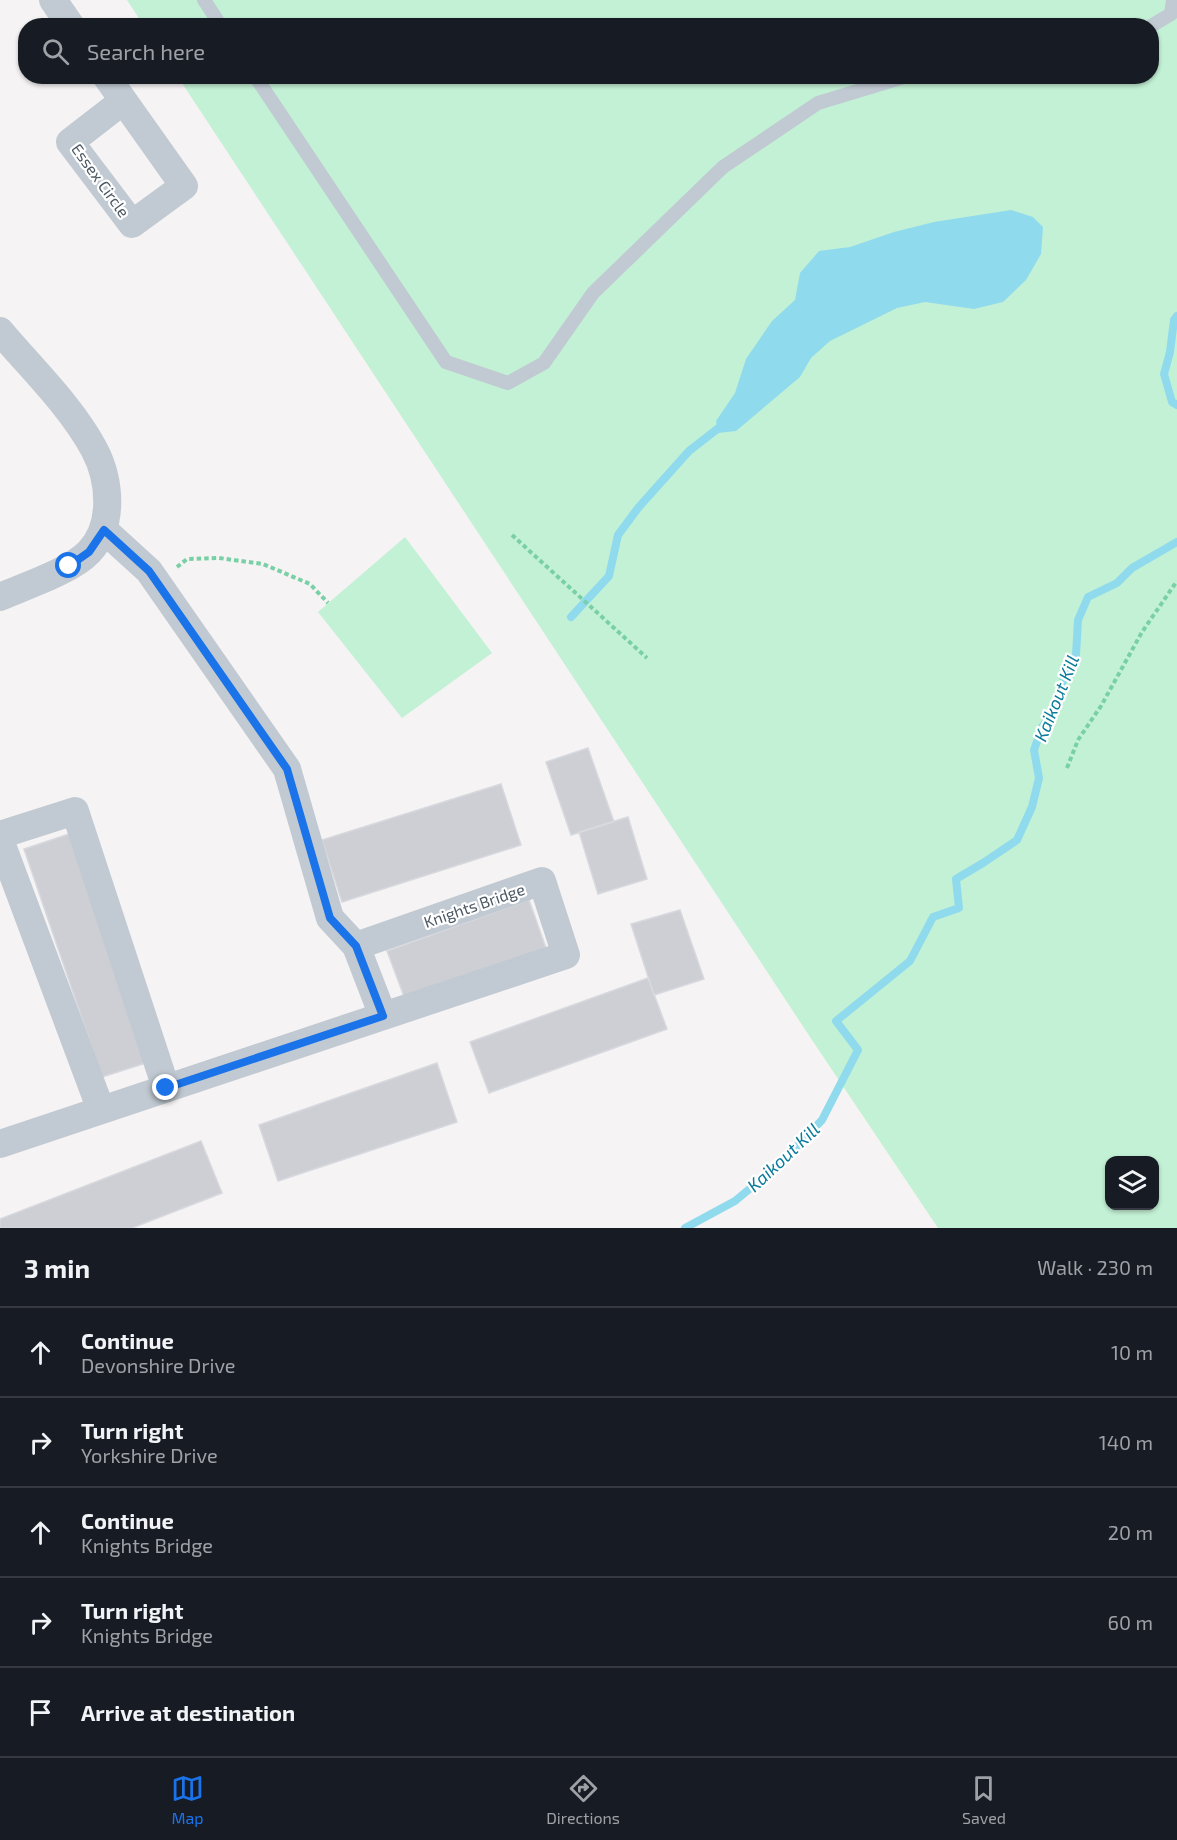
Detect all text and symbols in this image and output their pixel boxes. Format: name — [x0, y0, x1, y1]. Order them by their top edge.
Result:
search box — [18, 18, 1159, 84]
icon: search — [39, 35, 72, 68]
text: Search here — [87, 38, 205, 64]
street label: Essex Circle — [68, 140, 134, 220]
route start — [55, 552, 81, 578]
water label: Kaikout Kill — [1029, 652, 1083, 744]
street label: Knights Bridge — [421, 879, 527, 931]
route end — [152, 1074, 178, 1100]
water label: Kaikout Kill — [742, 1118, 824, 1196]
map controls — [1105, 1156, 1159, 1210]
button: layers — [1105, 1156, 1159, 1210]
text: 3 min — [24, 1252, 90, 1283]
text: Walk · 230 m — [1037, 1255, 1153, 1279]
text: Continue — [81, 1327, 174, 1353]
icon: ahead — [24, 1336, 57, 1369]
text: 10 m — [1111, 1340, 1153, 1364]
text: Devonshire Drive — [81, 1353, 236, 1377]
text: Turn right — [81, 1417, 183, 1443]
icon: right — [24, 1426, 57, 1459]
text: 140 m — [1099, 1430, 1153, 1454]
text: Yorkshire Drive — [81, 1443, 218, 1467]
text: Continue — [81, 1507, 174, 1533]
icon: ahead — [24, 1516, 57, 1549]
text: 20 m — [1108, 1520, 1153, 1544]
text: Knights Bridge — [81, 1533, 213, 1557]
text: Turn right — [81, 1597, 183, 1623]
icon: right — [24, 1606, 57, 1639]
text: 60 m — [1108, 1610, 1153, 1634]
text: Knights Bridge — [81, 1623, 213, 1647]
icon: arrive — [24, 1696, 57, 1729]
text: Arrive at destination — [81, 1699, 295, 1725]
tab: Map — [171, 1772, 204, 1827]
tab: Directions — [546, 1772, 620, 1827]
tab: Saved — [962, 1772, 1006, 1827]

